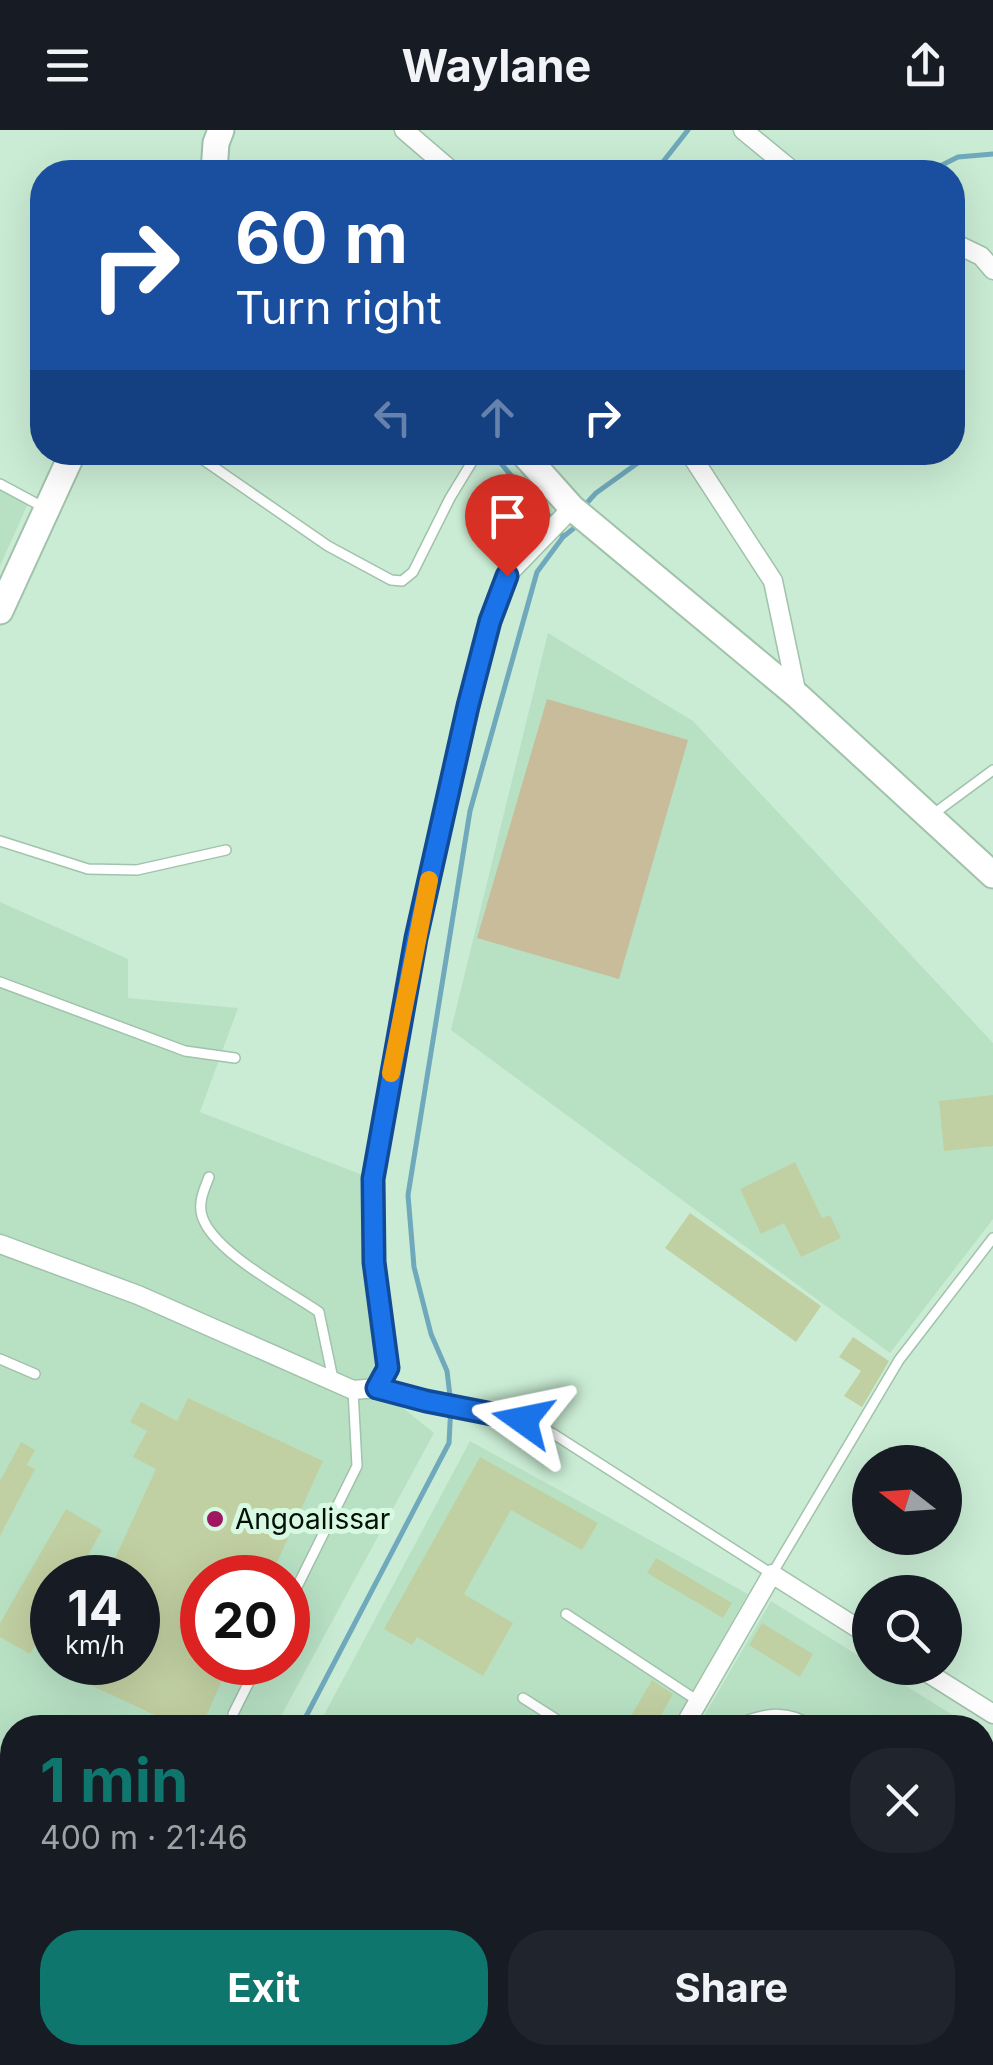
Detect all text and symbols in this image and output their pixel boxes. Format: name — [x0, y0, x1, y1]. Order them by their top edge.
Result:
icon: menu — [40, 38, 95, 93]
text: Waylane — [402, 38, 591, 93]
icon: share — [898, 38, 953, 93]
text: 60 m — [235, 195, 408, 280]
icon: right — [70, 200, 200, 330]
text: Turn right — [235, 280, 442, 335]
icon: left — [365, 390, 420, 445]
icon: ahead — [470, 390, 525, 445]
icon: right — [575, 390, 630, 445]
pin — [465, 474, 550, 577]
icon: arrive — [480, 489, 535, 544]
position arrow — [471, 1368, 575, 1472]
north arrow — [852, 1445, 962, 1555]
map controls — [852, 1445, 962, 1685]
place label: Angoalissar — [235, 1502, 390, 1536]
marker: Angoalissar — [204, 1508, 226, 1530]
speed limit sign: 20 — [180, 1555, 310, 1685]
button: search — [852, 1575, 962, 1685]
text: 14 — [67, 1578, 123, 1638]
text: km/h — [65, 1630, 125, 1660]
text: 1 min — [40, 1744, 188, 1816]
button: close — [850, 1748, 955, 1853]
text: 400 m · 21:46 — [40, 1818, 248, 1857]
button: Exit — [40, 1930, 488, 2045]
button: Share — [508, 1930, 955, 2045]

